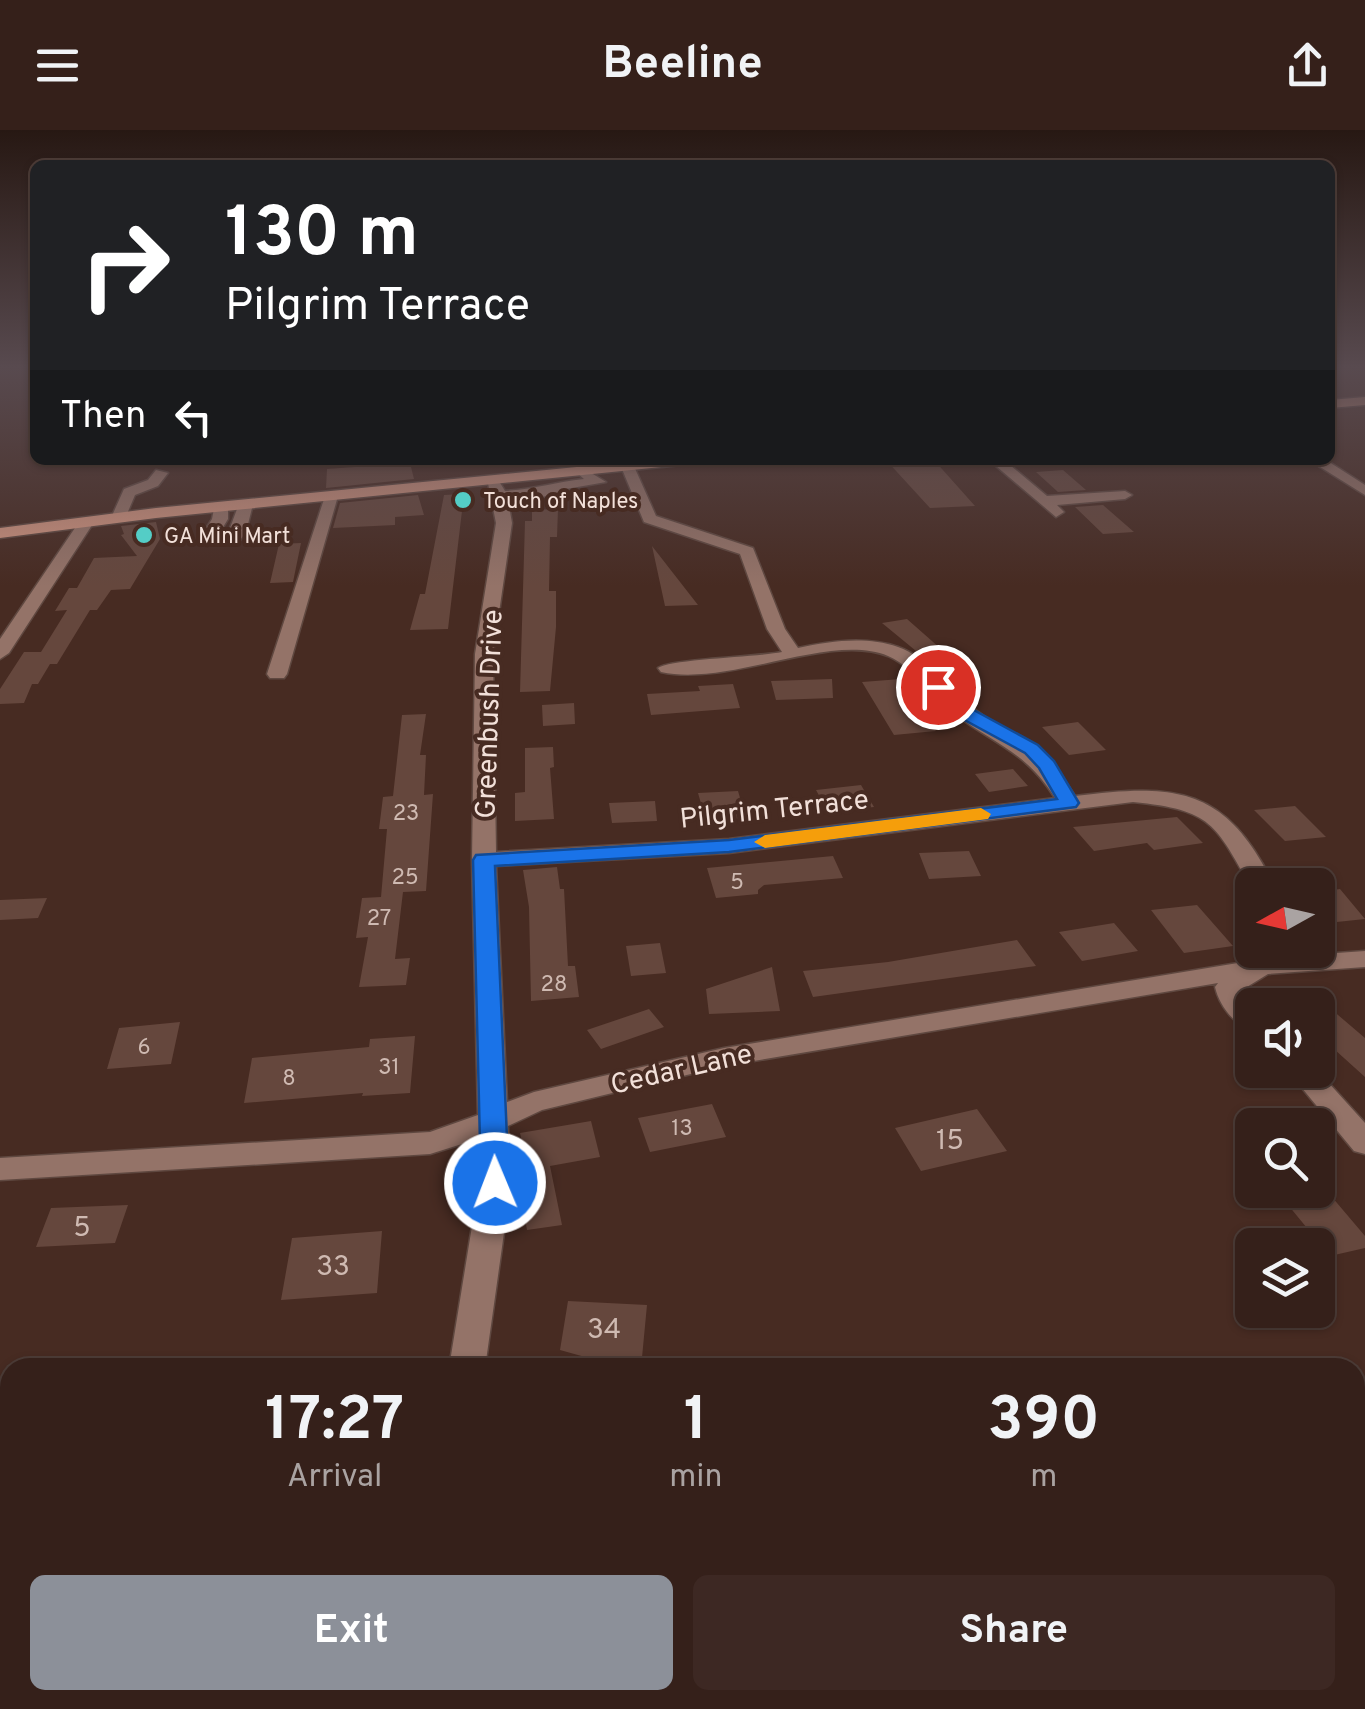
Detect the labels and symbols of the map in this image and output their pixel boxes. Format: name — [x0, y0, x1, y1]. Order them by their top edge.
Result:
marker: Touch of Naples — [452, 489, 474, 511]
place label: Touch of Naples — [483, 489, 638, 516]
marker: GA Mini Mart — [133, 524, 155, 546]
place label: GA Mini Mart — [164, 524, 290, 551]
street label: Greenbush Drive — [469, 609, 513, 819]
pin — [896, 645, 981, 730]
street label: Pilgrim Terrace — [678, 783, 871, 839]
house number: 23 — [393, 801, 419, 828]
house number: 25 — [391, 865, 419, 892]
north arrow — [1235, 868, 1335, 968]
house number: 5 — [730, 870, 744, 897]
house number: 27 — [367, 906, 391, 933]
house number: 28 — [541, 972, 567, 999]
house number: 6 — [137, 1035, 151, 1062]
street label: Cedar Lane — [607, 1037, 756, 1105]
house number: 31 — [378, 1055, 400, 1082]
house number: 8 — [282, 1066, 296, 1093]
house number: 13 — [671, 1116, 693, 1143]
house number: 15 — [936, 1124, 964, 1160]
position arrow — [443, 1131, 547, 1235]
house number: 5 — [73, 1211, 91, 1247]
house number: 33 — [316, 1250, 350, 1286]
house number: 34 — [587, 1313, 621, 1349]

